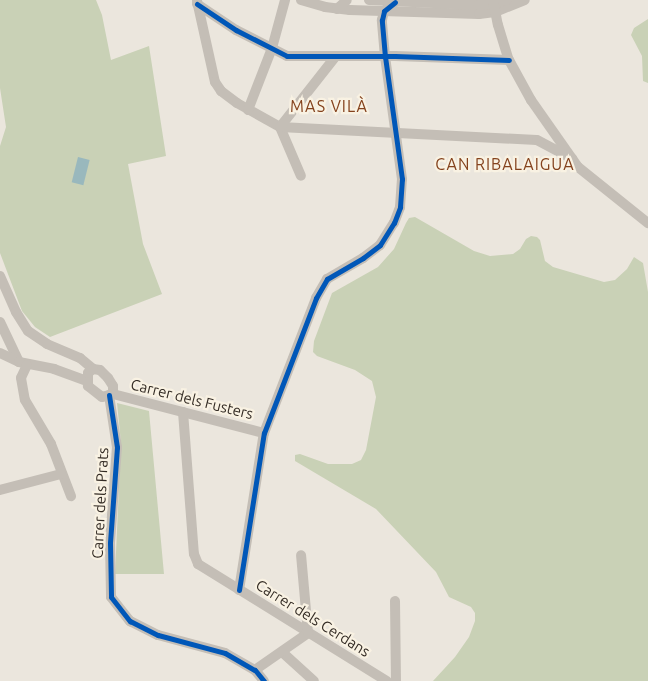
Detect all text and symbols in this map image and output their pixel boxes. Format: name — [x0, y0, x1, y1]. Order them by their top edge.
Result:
district label: MAS VILÀ — [289, 96, 369, 116]
district label: CAN RIBALAIGUA — [434, 154, 576, 174]
street label: Carrer dels Fusters — [129, 375, 255, 423]
street label: Carrer dels Prats — [88, 447, 112, 559]
street label: Carrer dels Cerdans — [253, 576, 373, 660]

